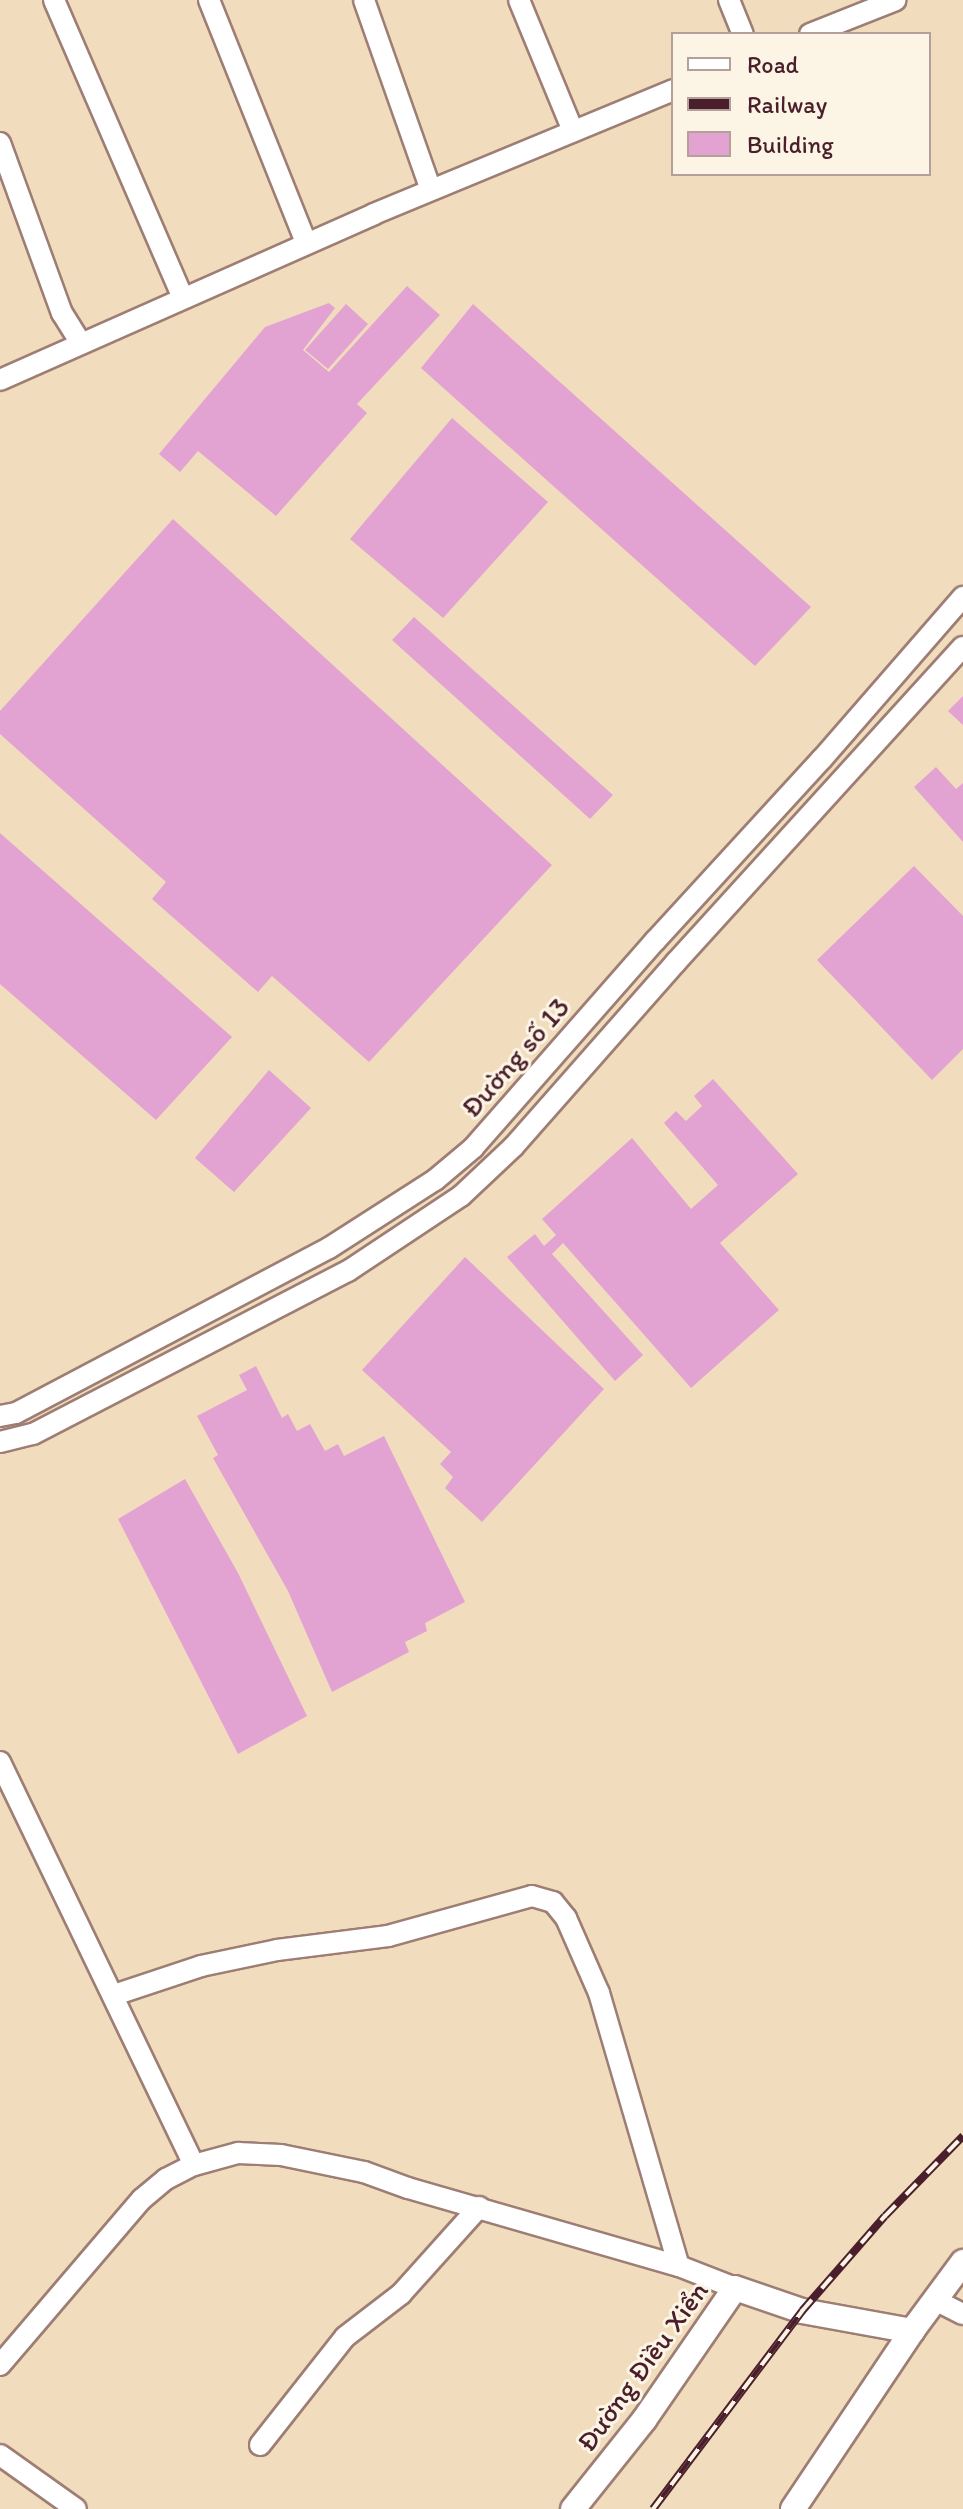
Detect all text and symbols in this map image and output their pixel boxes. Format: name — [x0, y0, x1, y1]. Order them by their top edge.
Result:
legend — [671, 32, 931, 176]
text: Road — [747, 50, 799, 79]
text: Railway — [747, 90, 827, 119]
text: Building — [747, 130, 834, 159]
street label: Đường số 13 — [454, 990, 576, 1124]
street label: Đường Điều Xiển — [569, 2274, 715, 2458]

